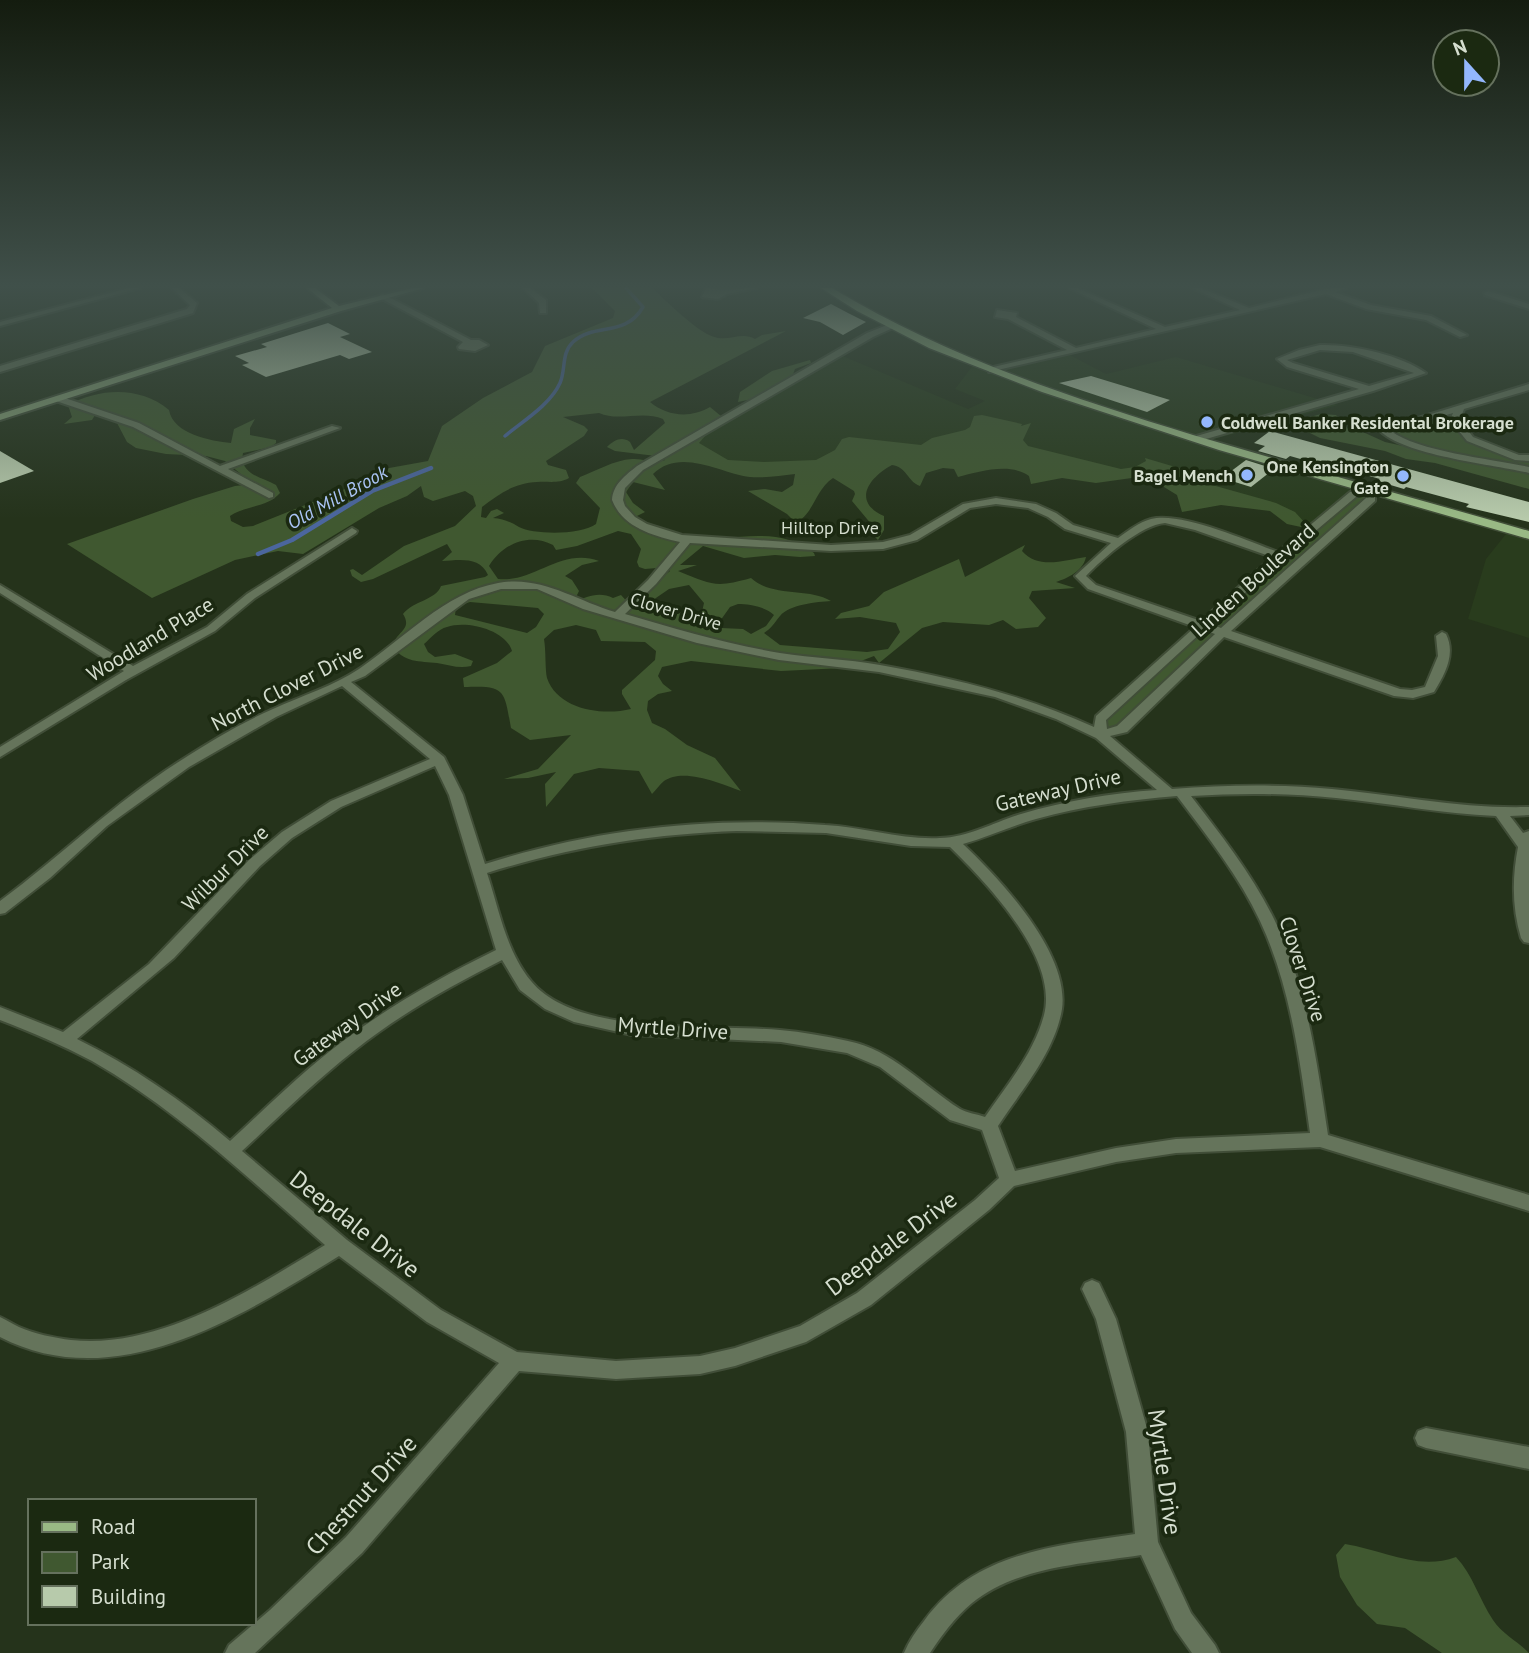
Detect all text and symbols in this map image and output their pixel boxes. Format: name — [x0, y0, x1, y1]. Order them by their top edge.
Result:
north arrow — [1431, 28, 1501, 98]
text: N — [1450, 34, 1470, 61]
place label: Coldwell Banker Residental Brokerage — [1221, 411, 1514, 434]
marker: Coldwell Banker Residental Brokerage — [1199, 414, 1215, 430]
place label: One Kensington Gate — [1267, 455, 1389, 499]
water label: Old Mill Brook — [283, 459, 393, 534]
place label: Bagel Mench — [1134, 464, 1233, 487]
marker: Bagel Mench — [1239, 467, 1255, 483]
marker: One Kensington Gate — [1395, 468, 1411, 484]
street label: Hilltop Drive — [781, 516, 879, 539]
street label: Linden Boulevard — [1186, 517, 1320, 643]
street label: Clover Drive — [628, 587, 724, 635]
street label: Woodland Place — [82, 591, 218, 687]
street label: North Clover Drive — [207, 637, 367, 737]
street label: Gateway Drive — [993, 762, 1123, 818]
street label: Wilbur Drive — [176, 819, 274, 917]
street label: Clover Drive — [1273, 913, 1333, 1025]
street label: Gateway Drive — [287, 975, 407, 1073]
street label: Myrtle Drive — [617, 1011, 729, 1045]
street label: Deepdale Drive — [284, 1163, 426, 1285]
street label: Deepdale Drive — [819, 1183, 963, 1303]
street label: Myrtle Drive — [1141, 1407, 1189, 1537]
street label: Chestnut Drive — [299, 1428, 423, 1562]
legend — [28, 1499, 256, 1625]
text: Road — [91, 1513, 135, 1540]
text: Park — [91, 1548, 130, 1575]
text: Building — [91, 1583, 166, 1610]

